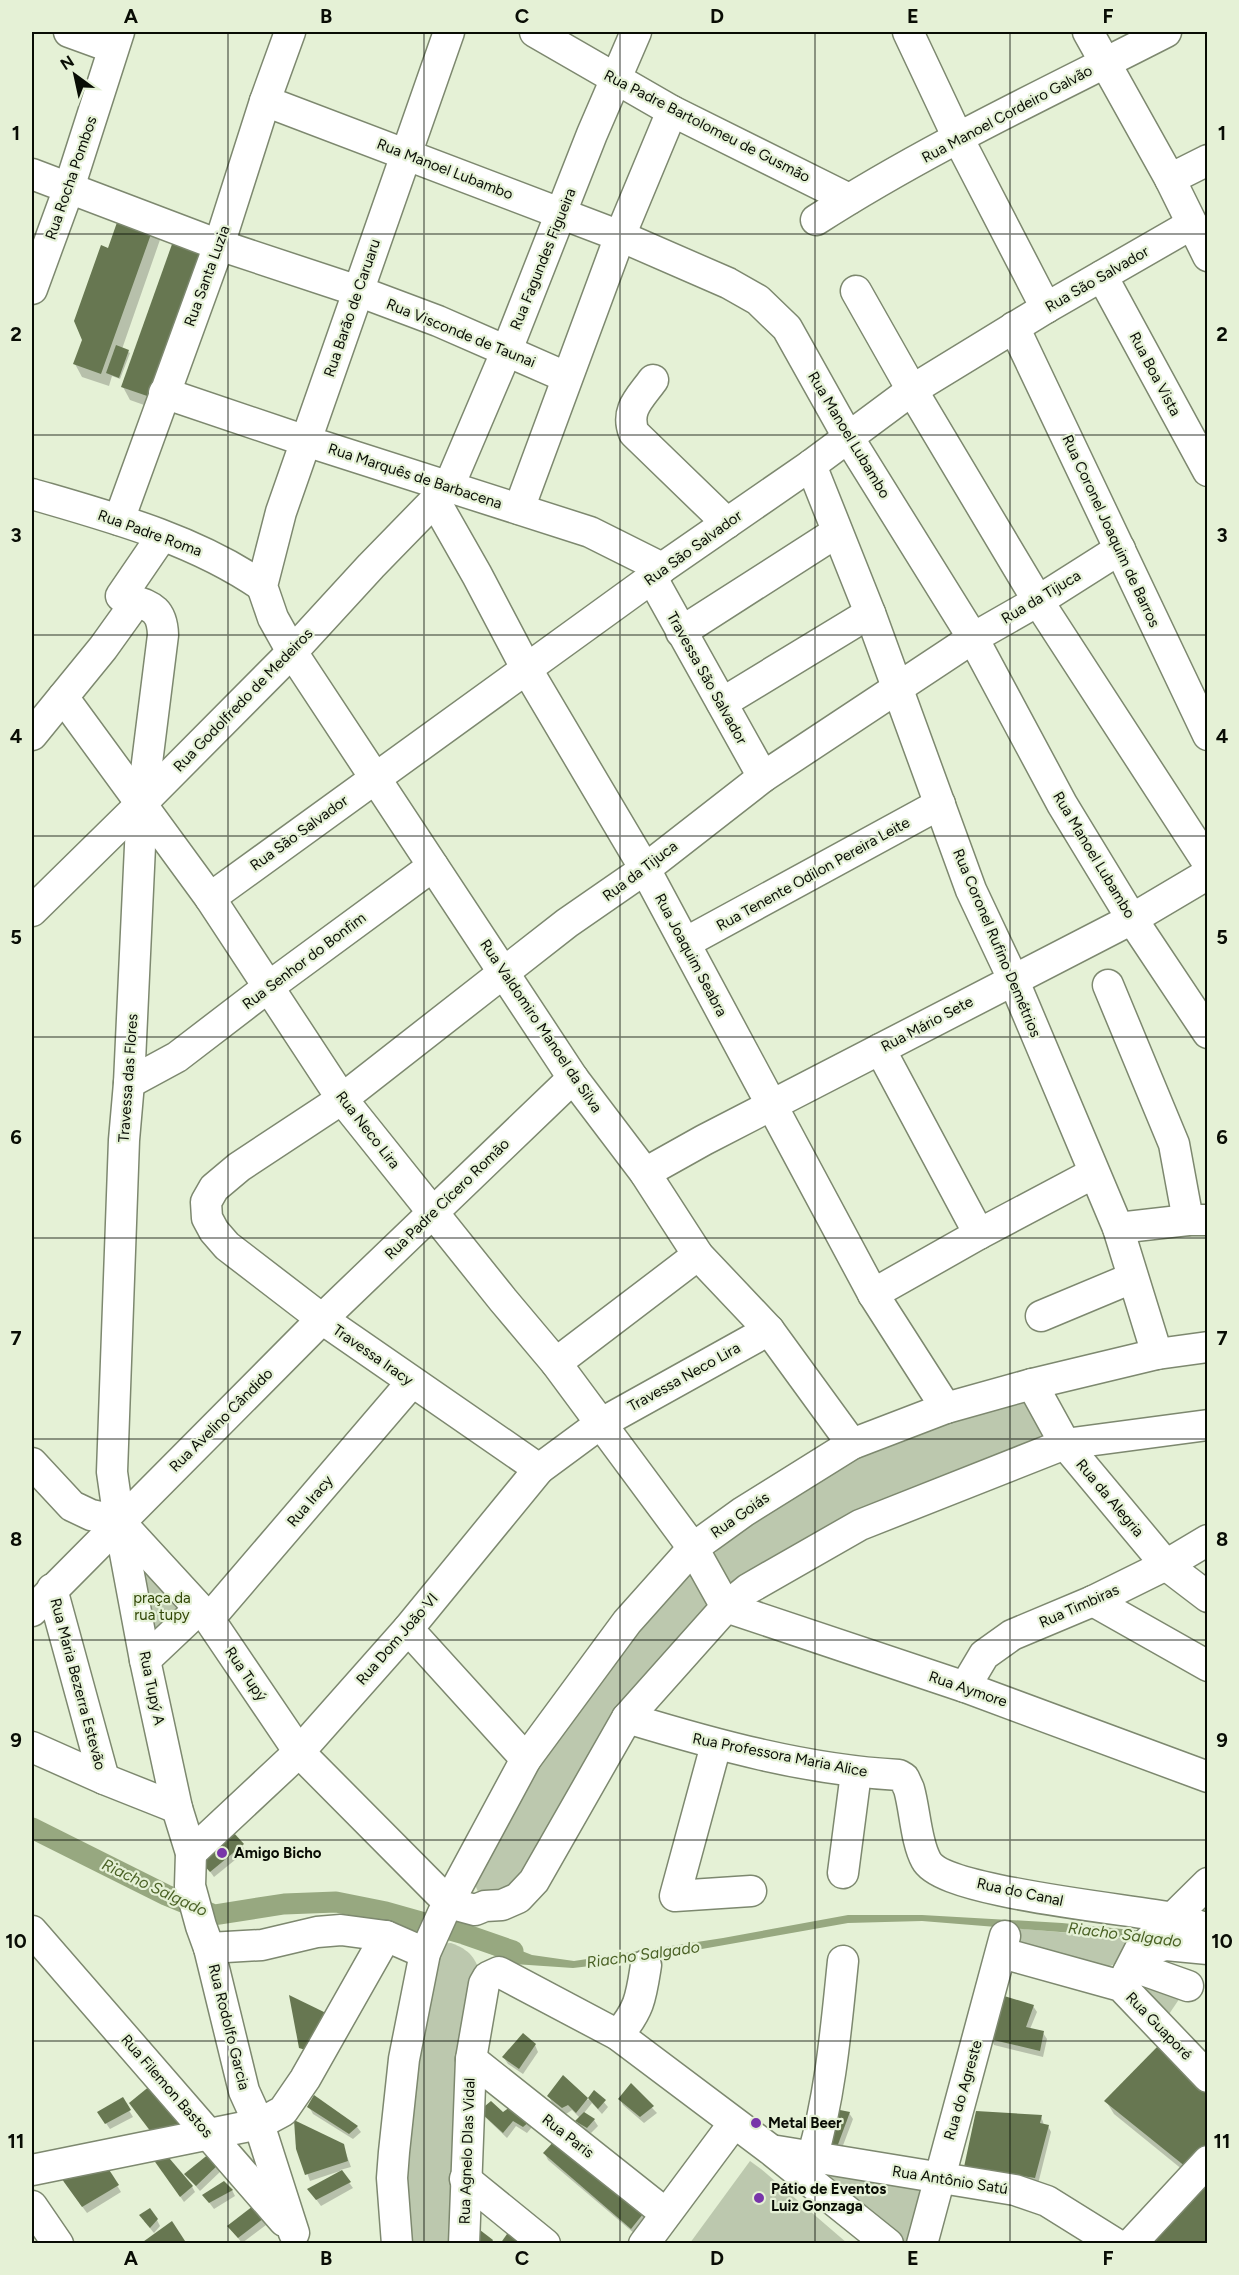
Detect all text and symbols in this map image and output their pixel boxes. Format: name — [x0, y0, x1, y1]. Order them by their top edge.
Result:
text: A — [124, 4, 139, 28]
text: B — [320, 4, 332, 28]
text: C — [515, 4, 529, 28]
text: D — [710, 4, 724, 28]
text: E — [907, 4, 919, 28]
text: F — [1102, 4, 1114, 28]
north arrow — [45, 45, 105, 105]
text: N — [57, 52, 77, 74]
street label: Rua Manoel Cordeiro Galvão — [919, 61, 1096, 167]
street label: Rua Padre Bartolomeu de Gusmão — [601, 66, 813, 186]
street label: Rua Rocha Pombos — [41, 114, 101, 242]
text: 1 — [12, 121, 20, 145]
text: 1 — [1218, 121, 1226, 145]
street label: Rua Manoel Lubambo — [374, 135, 516, 203]
street label: Rua Fagundes Figueira — [506, 186, 580, 332]
street label: Rua Santa Luzia — [180, 223, 234, 329]
street label: Rua Barão de Caruaru — [320, 237, 384, 379]
street label: Rua São Salvador — [1042, 242, 1152, 316]
street label: Rua Visconde de Taunai — [384, 295, 538, 371]
text: 2 — [10, 322, 22, 346]
text: 2 — [1216, 322, 1228, 346]
street label: Rua Boa Vista — [1125, 329, 1185, 419]
street label: Rua Manoel Lubambo — [804, 368, 894, 502]
street label: Rua Coronel Joaquim de Barros — [1058, 432, 1164, 630]
street label: Rua Marquês de Barbacena — [326, 439, 504, 513]
street label: Rua Padre Roma — [95, 506, 205, 560]
street label: Rua São Salvador — [641, 507, 745, 589]
text: 3 — [10, 523, 22, 547]
text: 3 — [1216, 523, 1228, 547]
street label: Rua da Tijuca — [998, 566, 1084, 628]
street label: Travessa São Salvador — [663, 609, 751, 747]
street label: Rua Godolfredo de Medeiros — [170, 624, 316, 776]
text: 4 — [10, 724, 23, 748]
text: 4 — [1216, 724, 1229, 748]
street label: Rua Manoel Lubambo — [1049, 788, 1139, 922]
street label: Rua São Salvador — [247, 792, 351, 874]
street label: Rua Tenente Odilon Pereira Leite — [713, 813, 913, 935]
street label: Rua da Tijuca — [599, 837, 681, 905]
street label: Rua Coronel Rufino Demétrios — [949, 846, 1045, 1040]
street label: Rua Joaquim Seabra — [651, 890, 731, 1020]
street label: Rua Senhor do Bonfim — [239, 909, 369, 1013]
text: 5 — [10, 925, 22, 949]
text: 5 — [1216, 925, 1228, 949]
street label: Rua Valdomiro Manoel da Silva — [476, 936, 606, 1116]
street label: Rua Mário Sete — [878, 992, 976, 1056]
street label: Travessa das Flores — [115, 1013, 141, 1143]
street label: Rua Neco Lira — [332, 1088, 404, 1172]
text: 6 — [10, 1125, 22, 1149]
text: 6 — [1216, 1125, 1228, 1149]
street label: Rua Padre Cícero Romão — [381, 1135, 513, 1263]
street label: Travessa Iracy — [329, 1321, 417, 1389]
text: 7 — [10, 1326, 22, 1350]
text: 7 — [1216, 1326, 1228, 1350]
street label: Travessa Neco Lira — [625, 1339, 743, 1415]
street label: Rua Avelino Cândido — [165, 1364, 277, 1476]
street label: Rua da Alegria — [1072, 1455, 1148, 1541]
street label: Rua Iracy — [283, 1472, 337, 1530]
street label: Rua Goiás — [707, 1488, 773, 1542]
text: 8 — [10, 1527, 22, 1551]
text: 8 — [1216, 1527, 1228, 1551]
street label: Rua Timbiras — [1036, 1580, 1122, 1632]
park label: praça da rua tupy — [133, 1589, 191, 1624]
street label: Rua Dom João VI — [352, 1589, 442, 1689]
street label: Rua Maria Bezerra Estevão — [46, 1596, 110, 1772]
street label: Rua Tupý — [221, 1643, 271, 1705]
street label: Rua Tupý A — [135, 1649, 169, 1727]
street label: Rua Aymore — [926, 1667, 1010, 1711]
text: 9 — [10, 1728, 22, 1752]
text: 9 — [1216, 1728, 1228, 1752]
street label: Rua Professora Maria Alice — [691, 1729, 869, 1781]
place label: Amigo Bicho — [234, 1844, 322, 1862]
marker: Amigo Bicho — [215, 1846, 229, 1860]
water label: Riacho Salgado — [99, 1855, 211, 1920]
street label: Rua do Canal — [975, 1874, 1065, 1910]
water label: Riacho Salgado — [1067, 1918, 1183, 1951]
text: 10 — [5, 1929, 27, 1953]
text: 10 — [1211, 1929, 1233, 1953]
water label: Riacho Salgado — [585, 1937, 701, 1972]
street label: Rua Rodolfo Garcia — [205, 1962, 253, 2092]
street label: Rua Guaporé — [1122, 1988, 1196, 2064]
street label: Rua Filemon Bastos — [117, 2031, 217, 2141]
street label: Rua do Agreste — [940, 2038, 986, 2142]
street label: Rua Agnelo DIas Vidal — [455, 2077, 479, 2225]
street label: Rua Paris — [538, 2110, 598, 2162]
place label: Metal Beer — [768, 2114, 842, 2132]
marker: Metal Beer — [749, 2116, 763, 2130]
text: 11 — [8, 2129, 24, 2153]
text: 11 — [1214, 2129, 1230, 2153]
street label: Rua Antônio Satú — [891, 2162, 1009, 2198]
place label: Pátio de Eventos Luiz Gonzaga — [771, 2180, 886, 2215]
marker: Pátio de Eventos Luiz Gonzaga — [752, 2191, 766, 2205]
text: A — [124, 2246, 139, 2270]
text: B — [320, 2246, 332, 2270]
text: C — [515, 2246, 529, 2270]
text: D — [710, 2246, 724, 2270]
text: E — [907, 2246, 919, 2270]
text: F — [1102, 2246, 1114, 2270]

